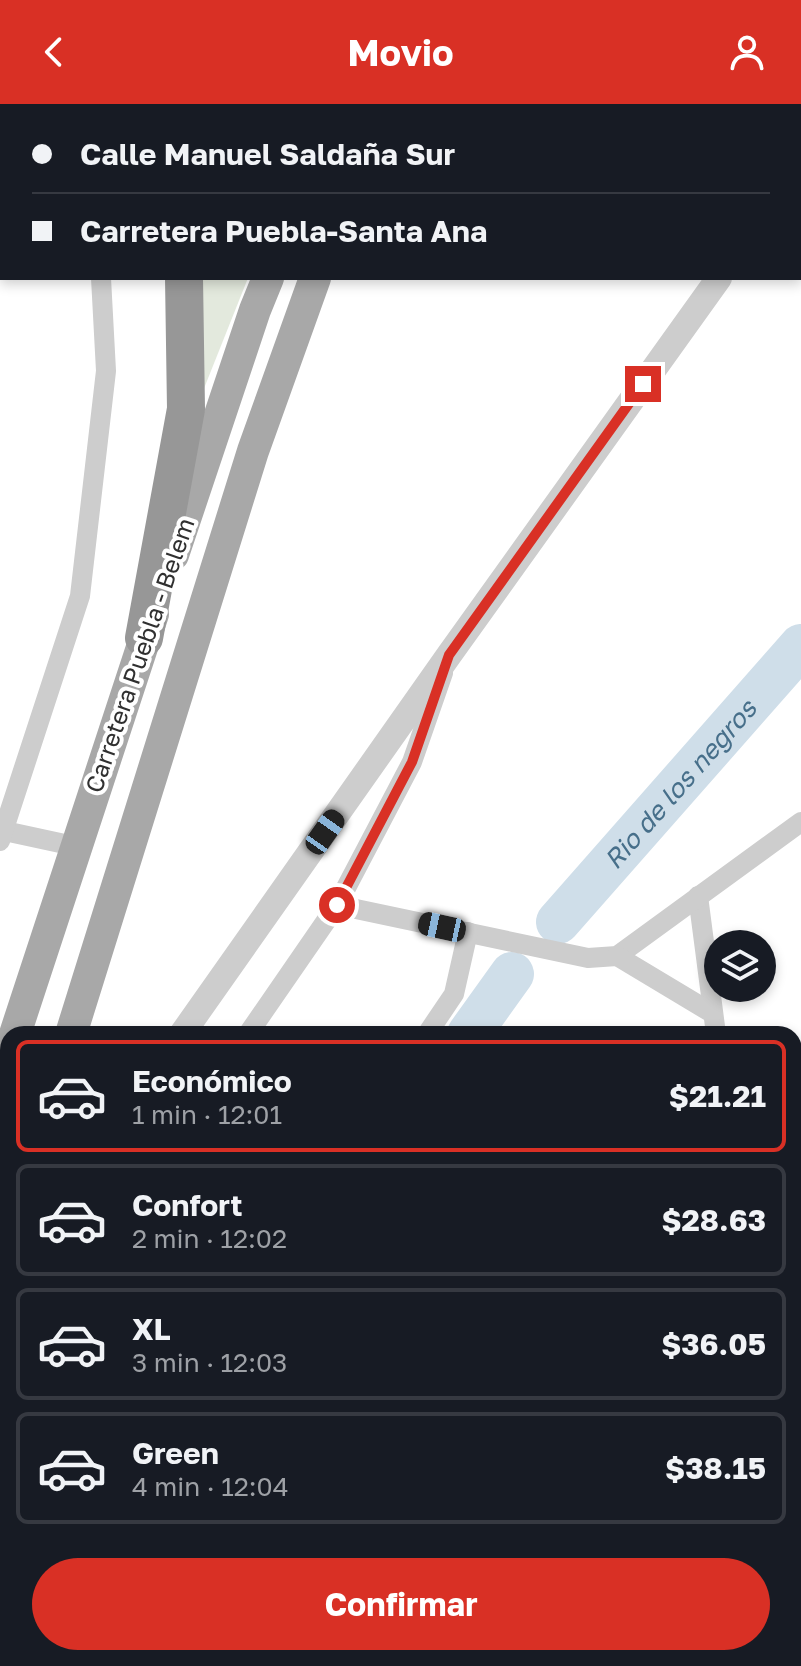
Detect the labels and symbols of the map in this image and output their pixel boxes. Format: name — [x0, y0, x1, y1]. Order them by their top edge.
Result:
route end — [625, 366, 661, 402]
street label: Carretera Puebla - Belem — [78, 514, 200, 796]
water label: Rio de los negros — [597, 692, 763, 875]
car — [301, 805, 349, 859]
route start — [319, 887, 355, 923]
car — [416, 910, 468, 944]

